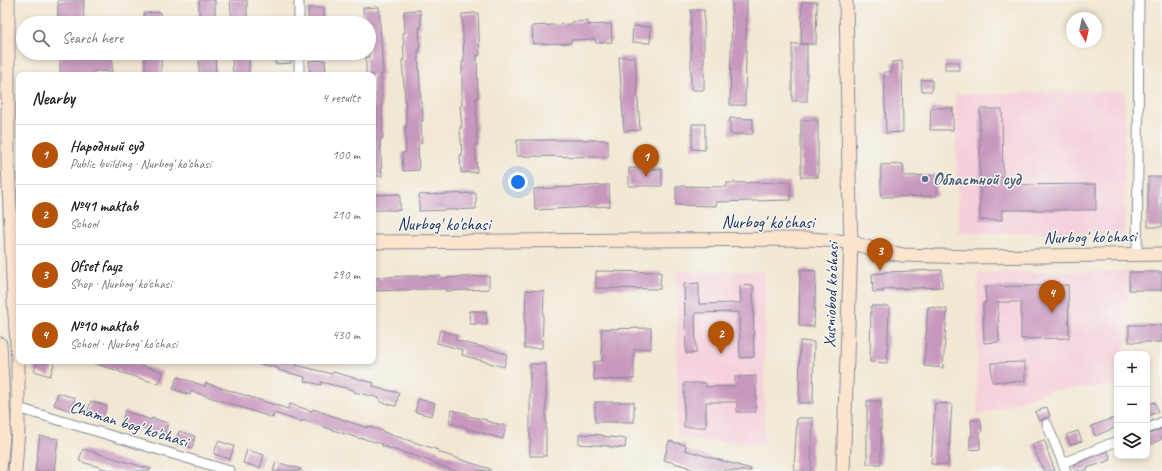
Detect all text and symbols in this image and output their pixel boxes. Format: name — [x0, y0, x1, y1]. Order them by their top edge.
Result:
north arrow — [1066, 12, 1102, 48]
search box — [16, 16, 376, 60]
icon: search — [30, 27, 52, 49]
text: Search here — [62, 29, 123, 48]
text: Nearby — [32, 88, 75, 109]
text: 4 results — [322, 90, 360, 106]
text: Народный суд — [70, 137, 143, 156]
pin: 1 — [633, 144, 659, 177]
text: 1 — [42, 147, 48, 163]
text: 100 m — [332, 147, 360, 163]
text: Public building · Nurbog' ko'chasi — [70, 156, 211, 172]
place label: Областной суд — [933, 169, 1023, 190]
your location — [508, 172, 528, 192]
marker: Областной суд — [920, 174, 930, 184]
text: №41 maktab — [70, 197, 138, 216]
text: 2 — [42, 207, 48, 223]
text: 210 m — [332, 207, 360, 223]
street label: Nurbog' ko'chasi — [722, 212, 816, 233]
street label: Nurbog' ko'chasi — [398, 214, 492, 235]
text: School — [70, 216, 98, 232]
street label: Nurbog' ko'chasi — [1043, 226, 1138, 248]
pin: 3 — [867, 238, 893, 271]
street label: Xusniobod ko'chasi — [819, 240, 843, 348]
text: Ofset fayz — [70, 257, 122, 276]
text: 3 — [42, 267, 48, 283]
text: 290 m — [332, 267, 360, 283]
text: Shop · Nurbog' ko'chasi — [70, 276, 172, 292]
pin: 4 — [1039, 280, 1065, 313]
text: №10 maktab — [70, 317, 138, 336]
pin: 2 — [708, 321, 734, 354]
text: 4 — [42, 327, 48, 343]
text: 430 m — [332, 327, 360, 343]
text: School · Nurbog' ko'chasi — [70, 336, 178, 352]
map controls — [1114, 351, 1150, 459]
button: + — [1114, 351, 1150, 387]
button: − — [1114, 387, 1150, 423]
street label: Chaman bog' ko'chasi — [67, 396, 192, 452]
button: layers — [1114, 423, 1150, 459]

